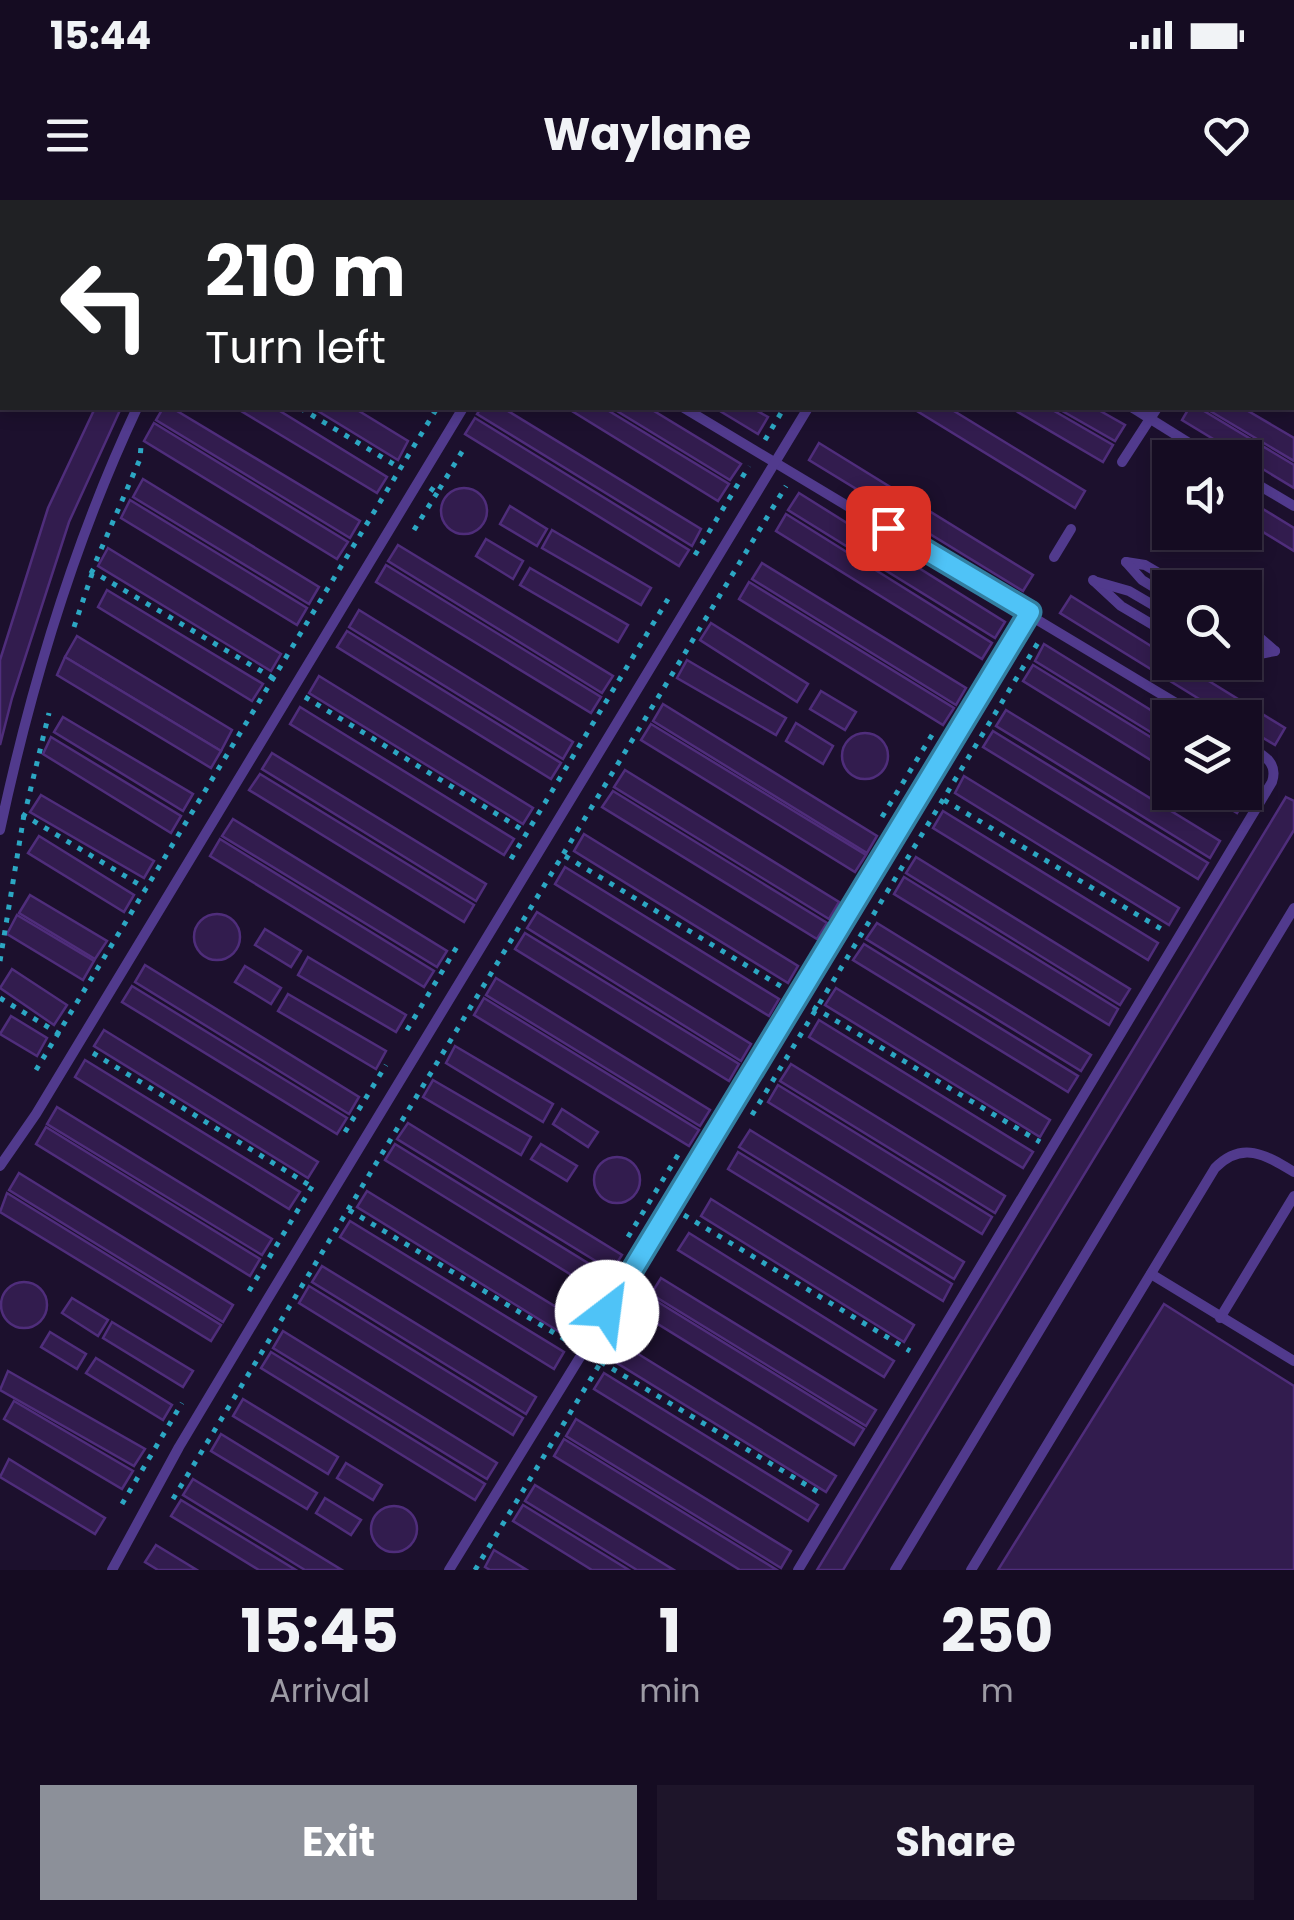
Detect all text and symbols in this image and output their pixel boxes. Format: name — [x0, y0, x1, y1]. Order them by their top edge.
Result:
text: 15:44 — [50, 9, 151, 62]
text: Waylane — [543, 103, 751, 166]
icon: menu — [40, 108, 95, 163]
icon: heart — [1199, 108, 1254, 163]
text: 210 m — [205, 222, 406, 321]
icon: left — [40, 240, 170, 370]
text: Turn left — [205, 316, 386, 379]
map controls — [1152, 440, 1262, 810]
button: sound — [1152, 440, 1262, 550]
pin — [846, 486, 931, 571]
icon: arrive — [861, 501, 916, 556]
button: search — [1152, 570, 1262, 680]
button: layers — [1152, 700, 1262, 810]
position arrow — [555, 1260, 659, 1364]
text: 15:45 — [241, 1589, 399, 1673]
text: 1 — [659, 1589, 681, 1673]
text: 250 — [941, 1589, 1053, 1673]
text: Arrival — [269, 1668, 370, 1713]
text: min — [639, 1668, 701, 1713]
text: m — [981, 1668, 1014, 1713]
button: Exit — [40, 1785, 637, 1900]
button: Share — [657, 1785, 1254, 1900]

